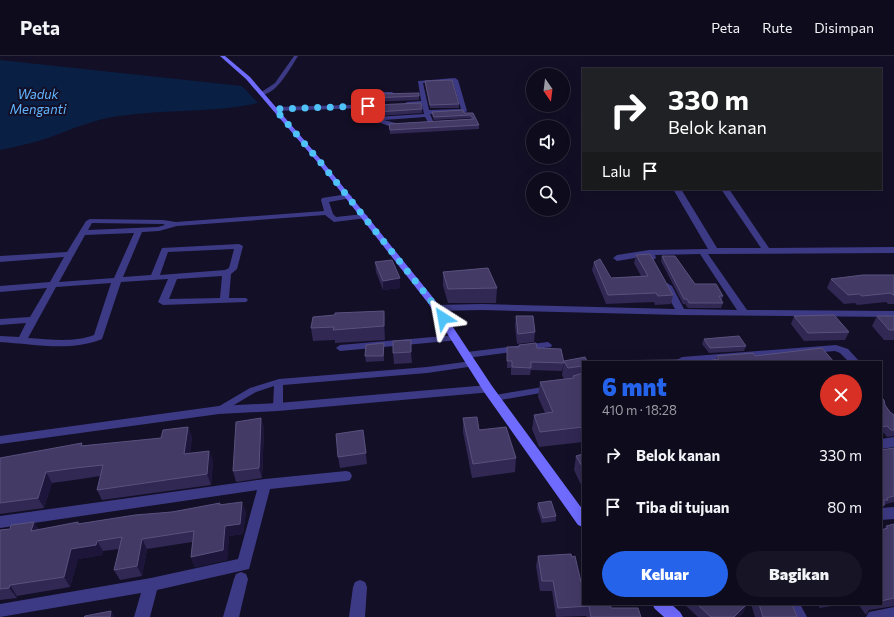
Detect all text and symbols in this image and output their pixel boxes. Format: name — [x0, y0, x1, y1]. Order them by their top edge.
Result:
text: Peta — [20, 16, 60, 39]
text: Peta — [711, 19, 740, 36]
text: Rute — [762, 19, 792, 36]
text: Disimpan — [814, 19, 874, 36]
north arrow — [526, 68, 570, 112]
map controls — [526, 68, 570, 216]
text: 330 m — [668, 82, 749, 116]
icon: right — [602, 84, 654, 136]
water label: Waduk Menganti — [10, 86, 67, 117]
pin — [351, 89, 385, 123]
icon: arrive — [357, 95, 379, 117]
text: Belok kanan — [668, 116, 767, 138]
button: sound — [526, 120, 570, 164]
icon: arrive — [639, 160, 661, 182]
text: Lalu — [602, 162, 631, 180]
button: search — [526, 172, 570, 216]
position arrow — [422, 297, 464, 339]
text: 6 mnt — [602, 372, 667, 401]
button: close — [820, 374, 862, 416]
text: 410 m · 18:28 — [602, 402, 677, 418]
icon: right — [602, 444, 624, 466]
text: Belok kanan — [636, 446, 720, 464]
text: 330 m — [819, 446, 862, 464]
icon: arrive — [602, 496, 624, 518]
text: Tiba di tujuan — [636, 498, 730, 516]
text: 80 m — [827, 498, 862, 516]
button: Keluar — [602, 551, 728, 597]
button: Bagikan — [736, 551, 862, 597]

